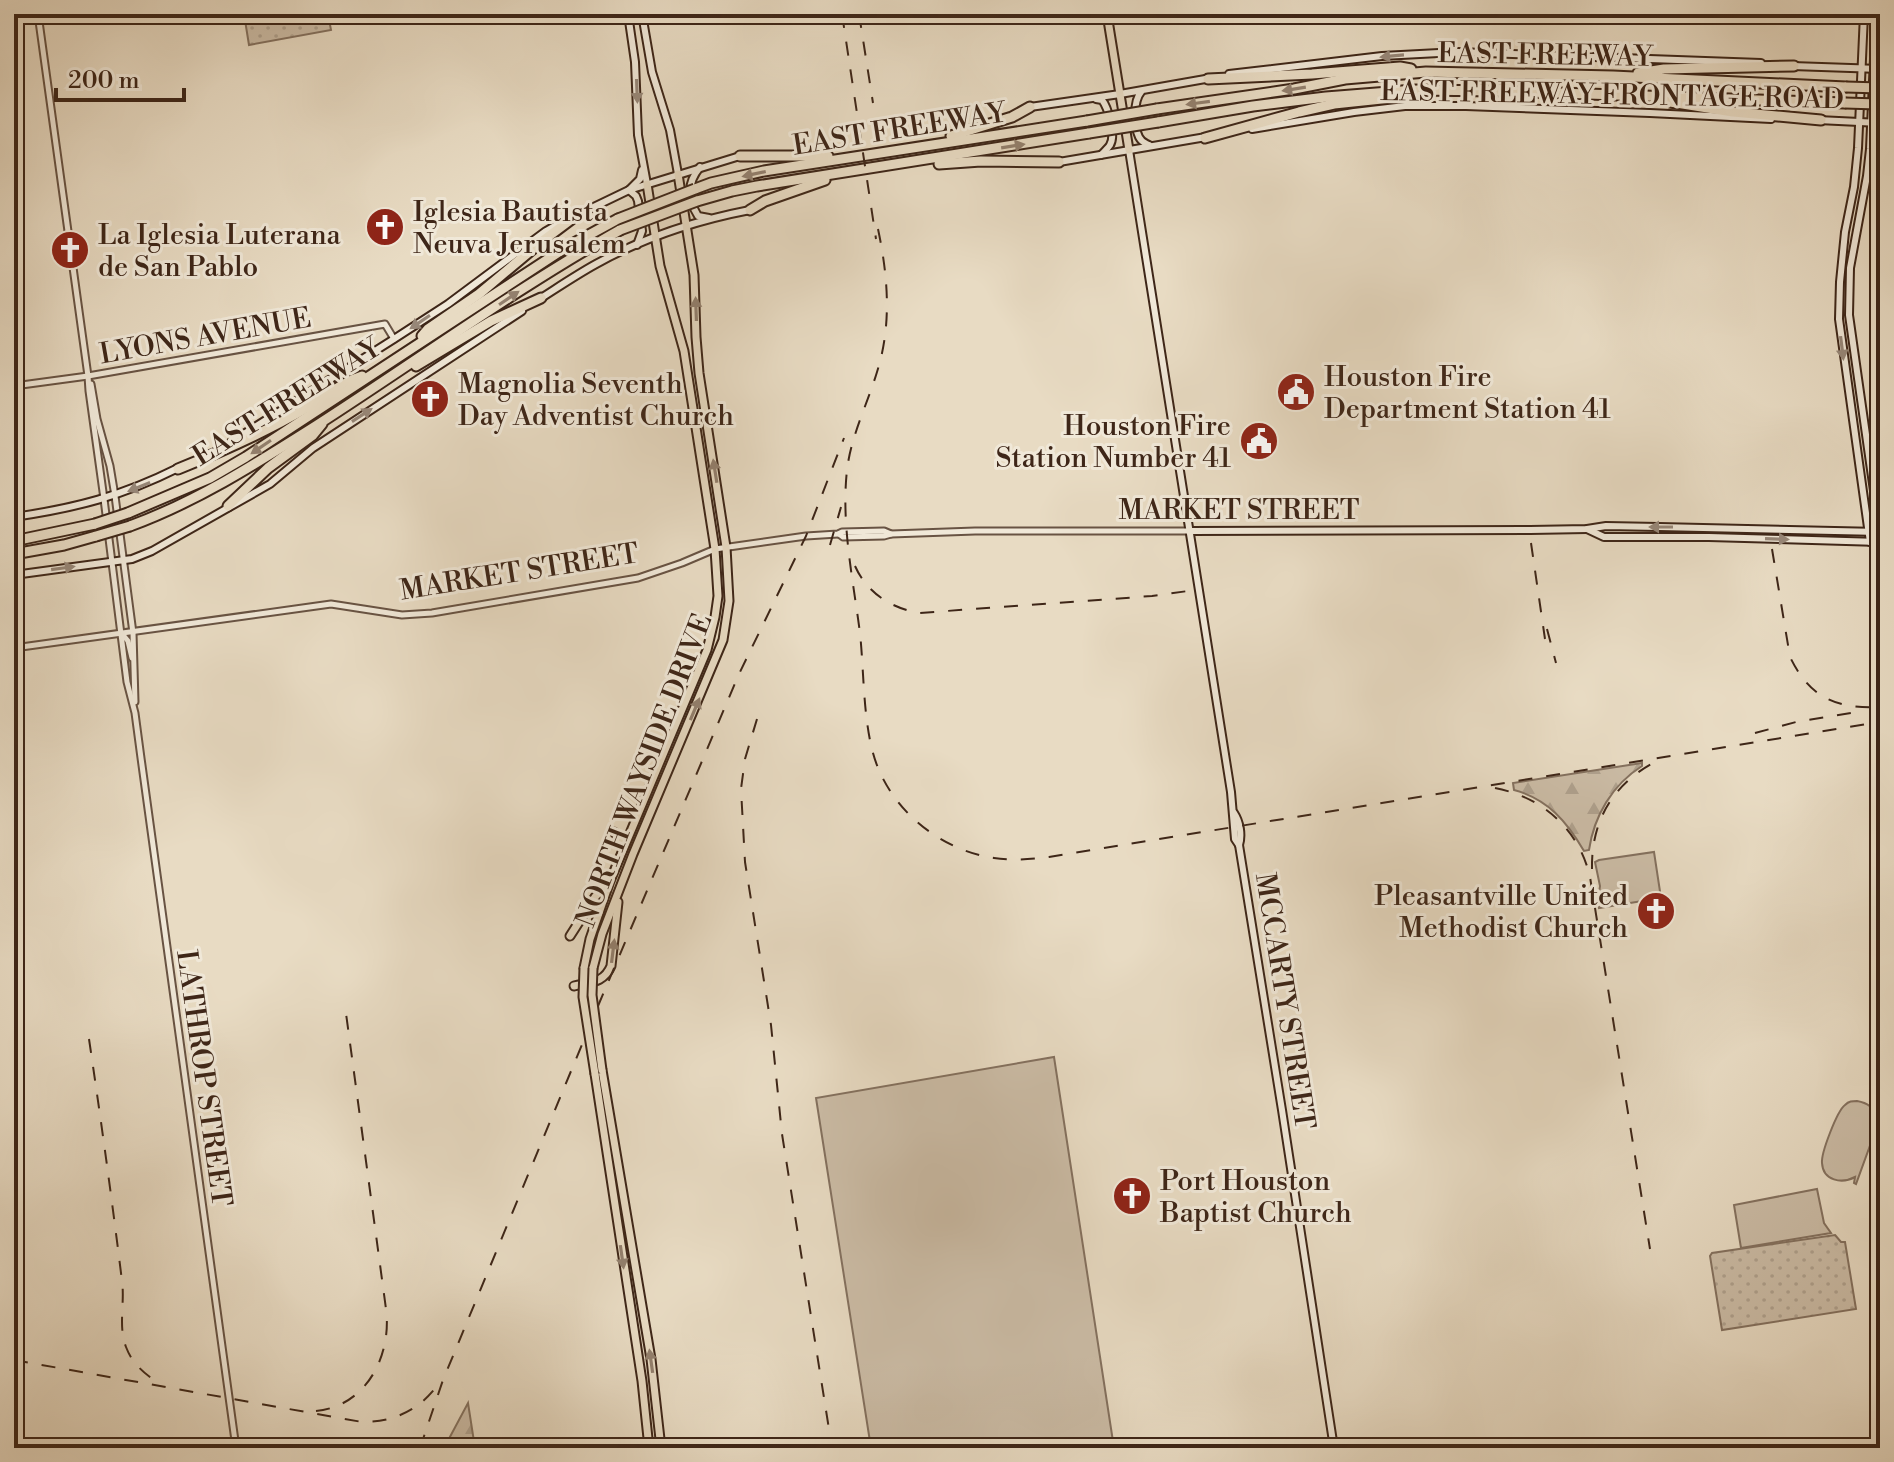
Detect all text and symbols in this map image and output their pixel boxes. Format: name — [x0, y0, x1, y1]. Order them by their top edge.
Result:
street label: EAST FREEWAY — [1437, 36, 1654, 75]
one-way arrow — [1380, 49, 1405, 62]
scale bar — [56, 52, 184, 102]
text: 200 m — [68, 66, 139, 96]
street label: EAST FREEWAY FRONTAGE ROAD — [1380, 74, 1844, 117]
one-way arrow — [631, 79, 644, 104]
one-way arrow — [1281, 83, 1306, 95]
street label: EAST FREEWAY — [790, 95, 1010, 164]
one-way arrow — [1186, 97, 1211, 110]
one-way arrow — [1001, 139, 1026, 151]
one-way arrow — [742, 168, 767, 180]
place label: Iglesia Bautista Neuva Jerusalem — [413, 195, 626, 262]
church icon: Iglesia Bautista Neuva Jerusalem — [364, 206, 406, 248]
place label: La Iglesia Luterana de San Pablo — [98, 218, 342, 285]
church icon: La Iglesia Luterana de San Pablo — [49, 229, 91, 271]
one-way arrow — [498, 291, 520, 305]
one-way arrow — [689, 296, 702, 321]
street label: LYONS AVENUE — [97, 301, 314, 372]
one-way arrow — [409, 314, 431, 329]
street label: EAST FREEWAY — [186, 330, 389, 474]
one-way arrow — [1836, 336, 1849, 361]
place label: Houston Fire Department Station 41 — [1324, 360, 1611, 427]
place label: Magnolia Seventh Day Adventist Church — [458, 367, 734, 434]
public building icon: Houston Fire Department Station 41 — [1275, 371, 1317, 413]
church icon: Magnolia Seventh Day Adventist Church — [409, 378, 451, 420]
one-way arrow — [351, 408, 373, 423]
place label: Houston Fire Station Number 41 — [995, 409, 1231, 476]
public building icon: Houston Fire Station Number 41 — [1238, 420, 1280, 462]
one-way arrow — [251, 439, 272, 454]
one-way arrow — [708, 459, 721, 484]
one-way arrow — [127, 480, 151, 493]
street label: MARKET STREET — [1118, 493, 1360, 528]
one-way arrow — [1648, 521, 1673, 533]
one-way arrow — [1765, 533, 1790, 545]
street label: MARKET STREET — [397, 536, 641, 609]
one-way arrow — [51, 561, 76, 574]
street label: NORTH WAYSIDE DRIVE — [568, 609, 720, 932]
one-way arrow — [688, 697, 701, 721]
street label: MCCARTY STREET — [1247, 870, 1322, 1132]
place label: Pleasantville United Methodist Church — [1374, 879, 1628, 946]
church icon: Pleasantville United Methodist Church — [1635, 890, 1677, 932]
one-way arrow — [606, 938, 619, 963]
street label: LATHROP STREET — [168, 948, 239, 1209]
place label: Port Houston Baptist Church — [1159, 1164, 1352, 1231]
church icon: Port Houston Baptist Church — [1111, 1175, 1153, 1217]
one-way arrow — [616, 1245, 629, 1270]
one-way arrow — [644, 1348, 657, 1373]

